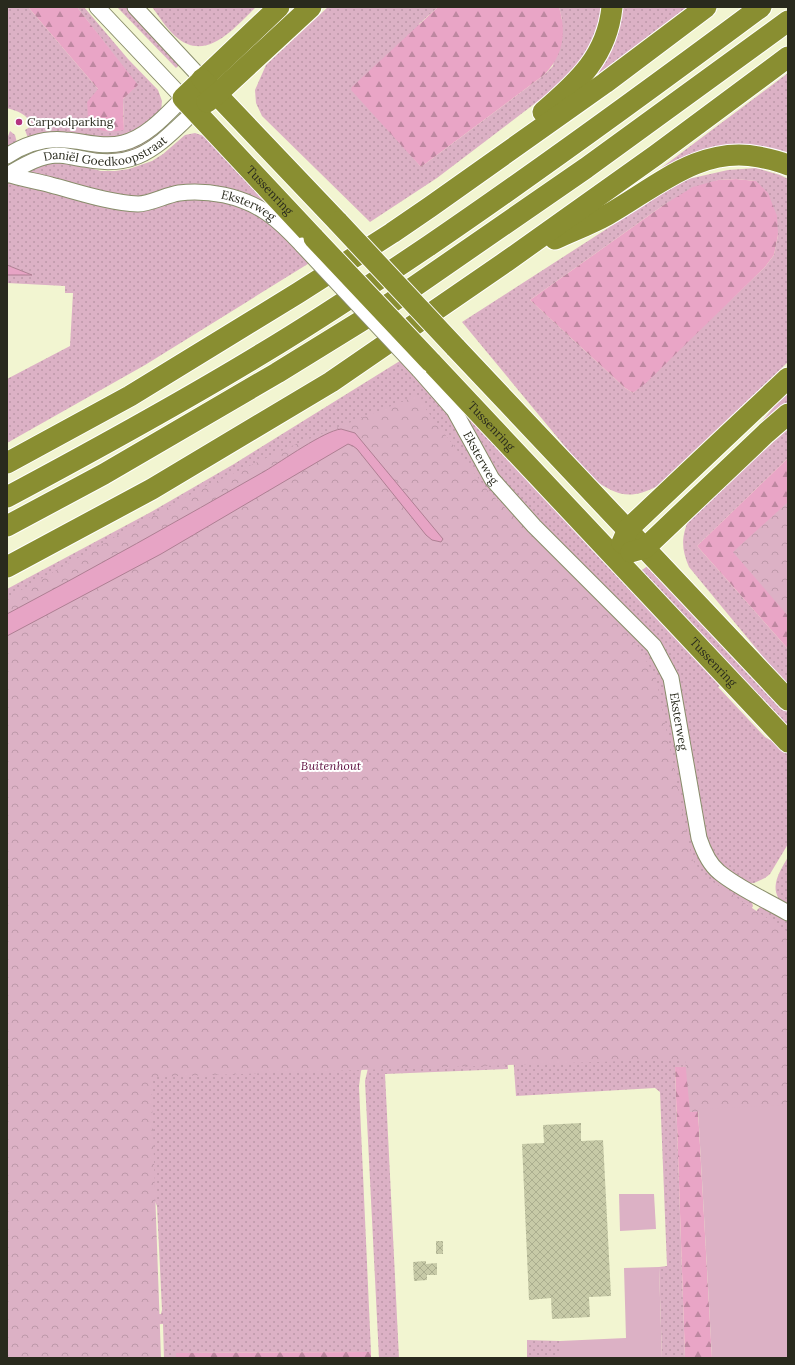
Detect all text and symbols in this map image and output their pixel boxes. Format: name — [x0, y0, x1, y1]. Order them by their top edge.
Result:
place label: Carpoolparking — [27, 114, 114, 129]
marker: Carpoolparking — [14, 117, 24, 127]
street label: Daniël Goedkoopstraat — [42, 132, 170, 169]
street label: Tussenring — [243, 162, 297, 218]
street label: Eksterweg — [220, 187, 279, 224]
street label: Tussenring — [465, 398, 519, 454]
street label: Eksterweg — [460, 429, 502, 488]
street label: Tussenring — [687, 634, 740, 690]
street label: Eksterweg — [667, 691, 692, 752]
park label: Buitenhout — [301, 758, 362, 773]

